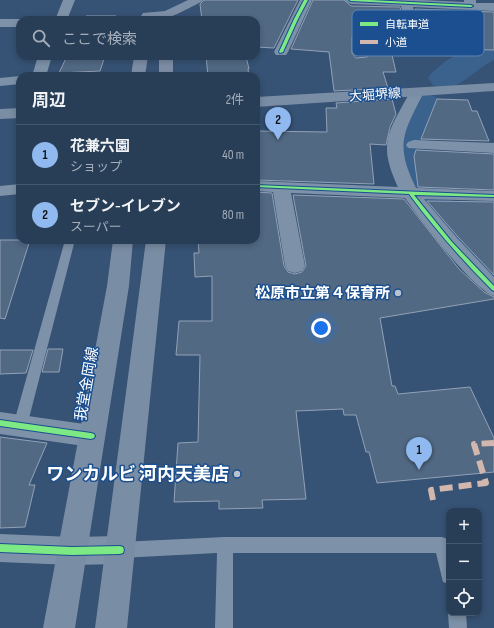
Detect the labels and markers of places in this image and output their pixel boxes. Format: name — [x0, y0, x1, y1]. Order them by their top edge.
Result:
pin: 2 — [265, 107, 291, 140]
place label: 松原市立第４保育所 — [255, 284, 390, 303]
marker: 松原市立第４保育所 — [393, 288, 403, 298]
pin: 1 — [406, 437, 432, 470]
place label: ワンカルビ 河内天美店 — [46, 464, 229, 485]
marker: ワンカルビ 河内天美店 — [232, 469, 242, 479]

